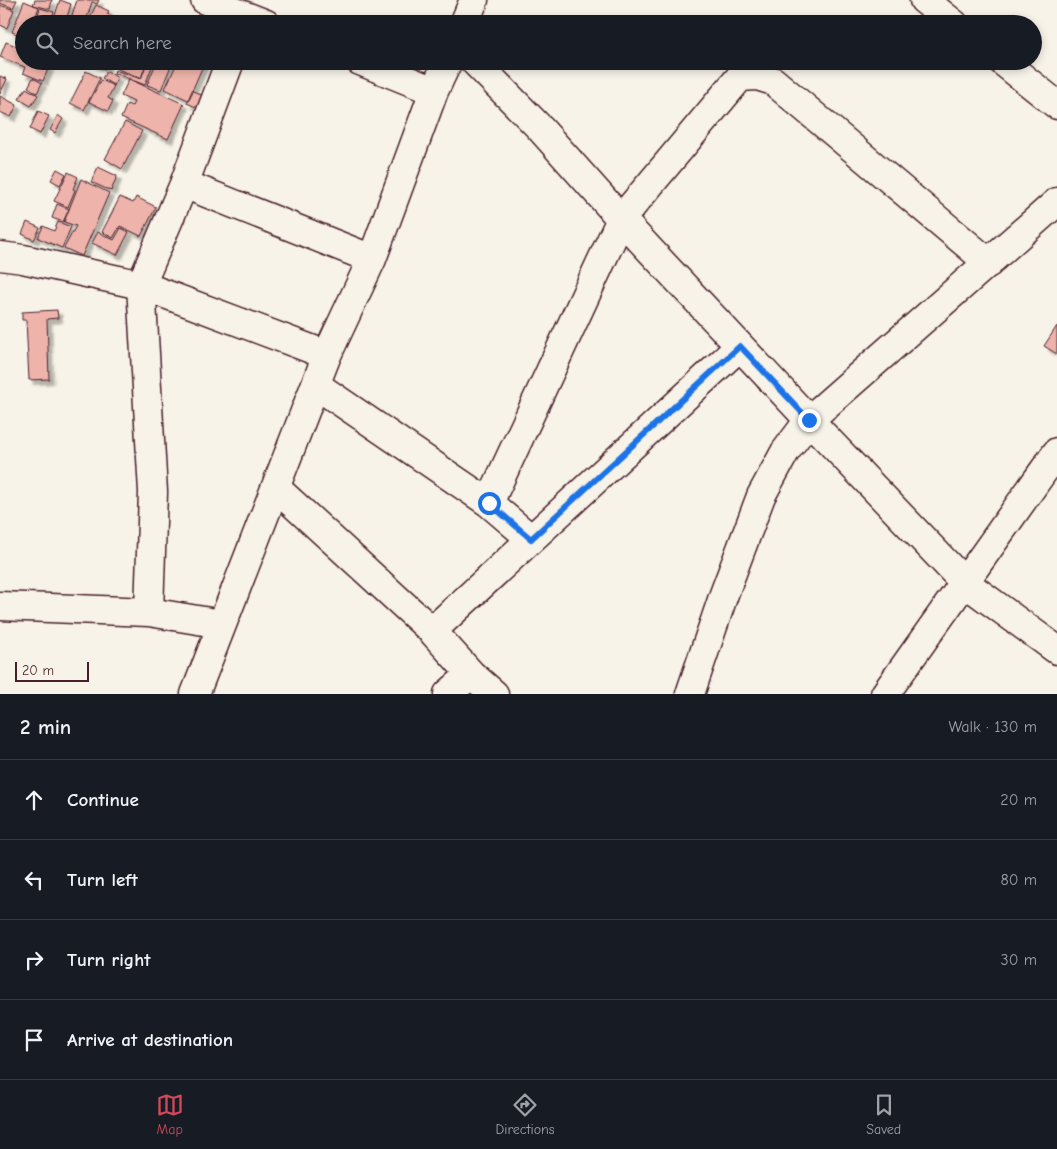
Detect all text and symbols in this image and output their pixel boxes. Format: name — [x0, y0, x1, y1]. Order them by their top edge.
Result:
search box — [15, 15, 1042, 70]
icon: search — [33, 29, 61, 57]
text: Search here — [73, 32, 172, 54]
route end — [798, 409, 821, 432]
route start — [478, 492, 501, 515]
scale bar — [15, 659, 89, 682]
text: 20 m — [22, 662, 54, 679]
text: 2 min — [20, 715, 71, 739]
text: Walk · 130 m — [948, 718, 1037, 736]
icon: ahead — [20, 786, 48, 814]
text: Continue — [67, 789, 139, 811]
text: 20 m — [1000, 791, 1037, 809]
icon: left — [20, 866, 48, 894]
text: Turn left — [67, 869, 138, 891]
text: 80 m — [1000, 871, 1037, 889]
icon: right — [20, 946, 48, 974]
text: Turn right — [67, 949, 151, 971]
text: 30 m — [1001, 951, 1037, 969]
icon: arrive — [20, 1026, 48, 1054]
text: Arrive at destination — [67, 1029, 233, 1051]
tab: Map — [156, 1091, 184, 1138]
tab: Directions — [495, 1091, 555, 1138]
tab: Saved — [866, 1091, 901, 1138]

